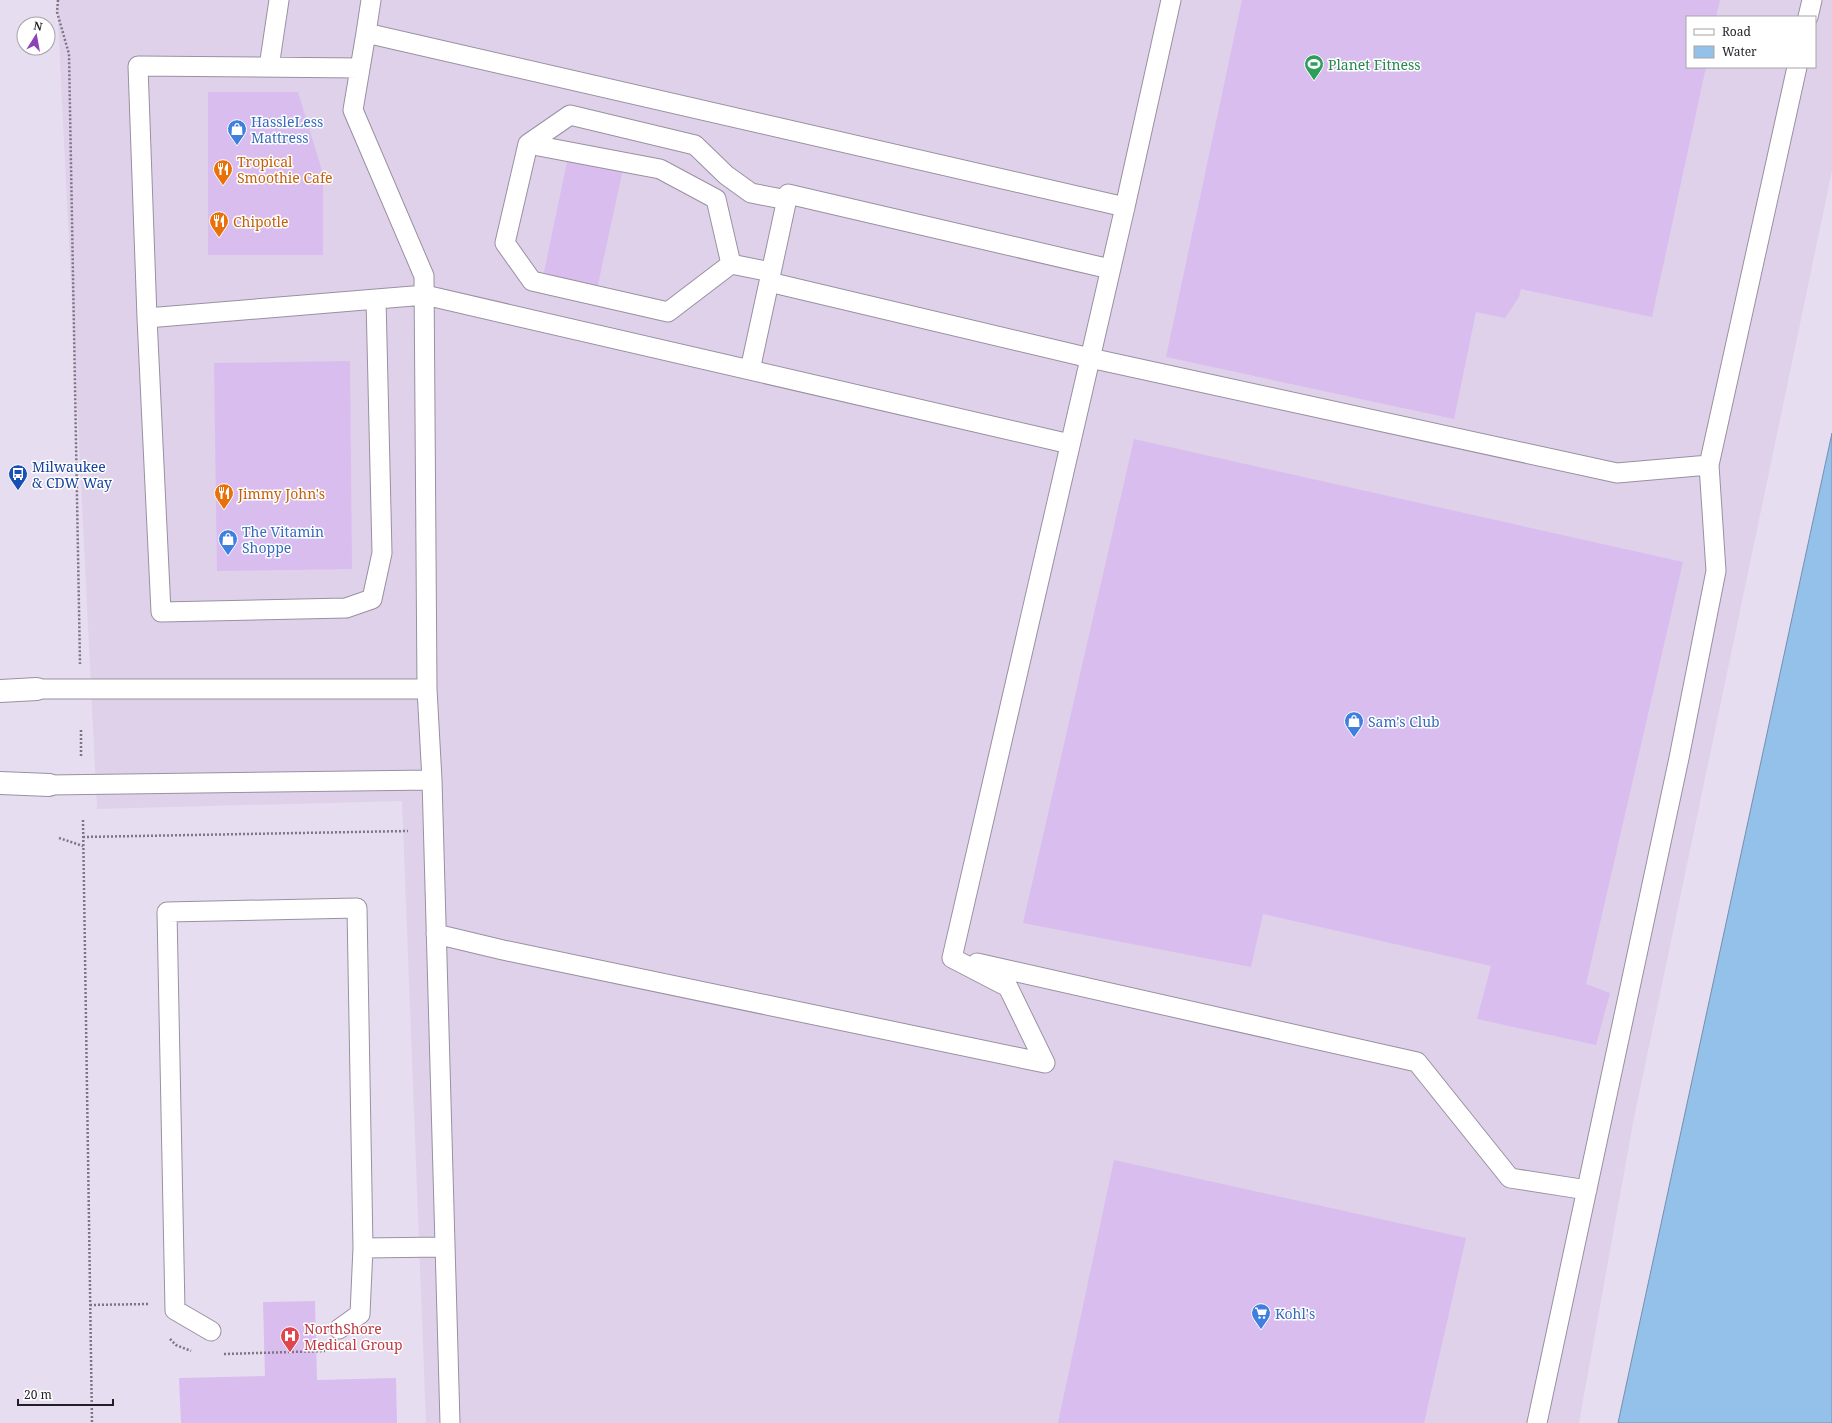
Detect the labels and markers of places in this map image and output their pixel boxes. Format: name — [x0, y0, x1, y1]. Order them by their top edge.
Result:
sports icon: Planet Fitness — [1303, 53, 1325, 81]
place label: Planet Fitness — [1328, 55, 1421, 74]
place label: HassleLess Mattress — [251, 112, 323, 147]
shop icon: HassleLess Mattress — [226, 118, 248, 146]
place label: Tropical Smoothie Cafe — [237, 152, 333, 187]
restaurant icon: Tropical Smoothie Cafe — [212, 158, 234, 186]
restaurant icon: Chipotle — [208, 210, 230, 238]
place label: Chipotle — [233, 212, 288, 231]
place label: Milwaukee & CDW Way — [32, 457, 112, 492]
bus stop icon: Milwaukee & CDW Way — [7, 463, 29, 491]
restaurant icon: Jimmy John's — [213, 482, 235, 510]
place label: Jimmy John's — [237, 484, 325, 503]
place label: The Vitamin Shoppe — [242, 522, 324, 557]
shop icon: The Vitamin Shoppe — [217, 528, 239, 556]
shop icon: Sam's Club — [1343, 710, 1365, 738]
place label: Sam's Club — [1368, 712, 1440, 731]
supermarket icon: Kohl's — [1250, 1302, 1272, 1330]
place label: Kohl's — [1275, 1304, 1315, 1323]
place label: NorthShore Medical Group — [304, 1319, 403, 1354]
hospital icon: NorthShore Medical Group — [279, 1325, 301, 1353]

